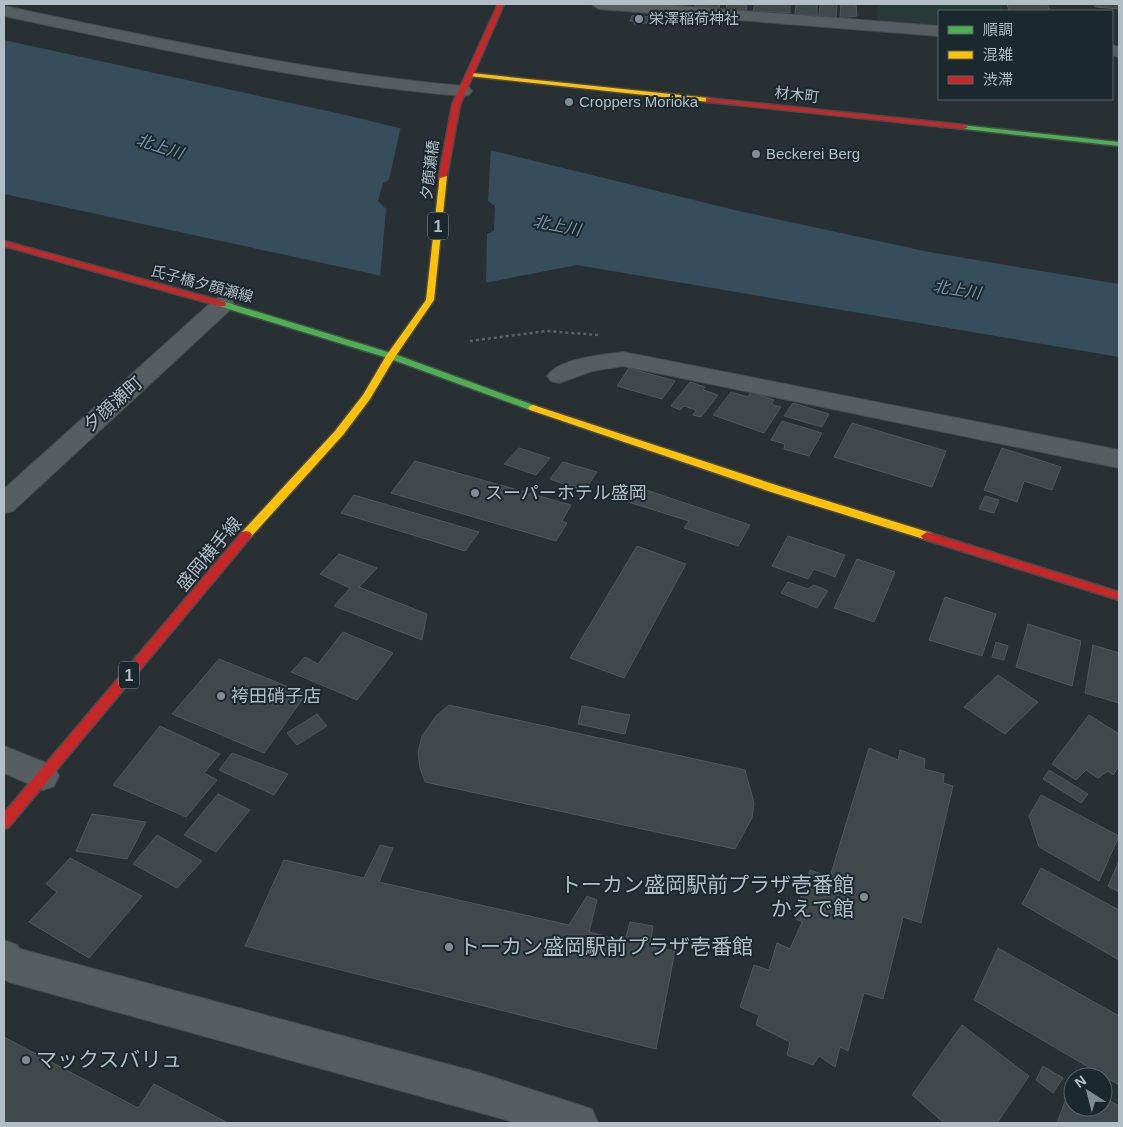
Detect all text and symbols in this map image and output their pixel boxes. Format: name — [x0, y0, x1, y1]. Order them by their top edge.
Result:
place label: 栄澤稲荷神社 — [649, 10, 739, 27]
legend — [938, 10, 1113, 100]
marker: 栄澤稲荷神社 — [633, 13, 645, 25]
text: 順調 — [983, 21, 1013, 38]
text: 混雑 — [983, 46, 1013, 63]
text: 渋滞 — [983, 71, 1013, 88]
street label: 材木町 — [774, 84, 820, 105]
place label: Croppers Morioka — [579, 93, 699, 110]
marker: Croppers Morioka — [563, 96, 575, 108]
water label: 北上川 — [134, 131, 187, 163]
street label: 夕顔瀬橋 — [417, 139, 442, 201]
place label: Beckerei Berg — [766, 145, 860, 162]
marker: Beckerei Berg — [750, 148, 762, 160]
road number: 1 — [428, 212, 448, 240]
water label: 北上川 — [532, 213, 584, 239]
street label: 氏子橋夕顔瀬線 — [149, 262, 255, 305]
water label: 北上川 — [932, 277, 984, 302]
street label: 夕顔瀬町 — [80, 372, 146, 436]
place label: スーパーホテル盛岡 — [485, 483, 647, 503]
marker: スーパーホテル盛岡 — [469, 487, 481, 499]
street label: 盛岡横手線 — [172, 513, 246, 595]
road number: 1 — [119, 662, 139, 688]
place label: 袴田硝子店 — [231, 686, 321, 706]
marker: 袴田硝子店 — [215, 690, 227, 702]
place label: トーカン盛岡駅前プラザ壱番館 かえで館 — [560, 873, 854, 920]
marker: トーカン盛岡駅前プラザ壱番館 かえで館 — [858, 891, 870, 903]
place label: トーカン盛岡駅前プラザ壱番館 — [459, 935, 753, 958]
marker: トーカン盛岡駅前プラザ壱番館 — [443, 941, 455, 953]
place label: マックスバリュ — [36, 1048, 182, 1071]
marker: マックスバリュ — [20, 1054, 32, 1066]
north arrow — [1063, 1067, 1113, 1117]
text: N — [1072, 1072, 1089, 1091]

